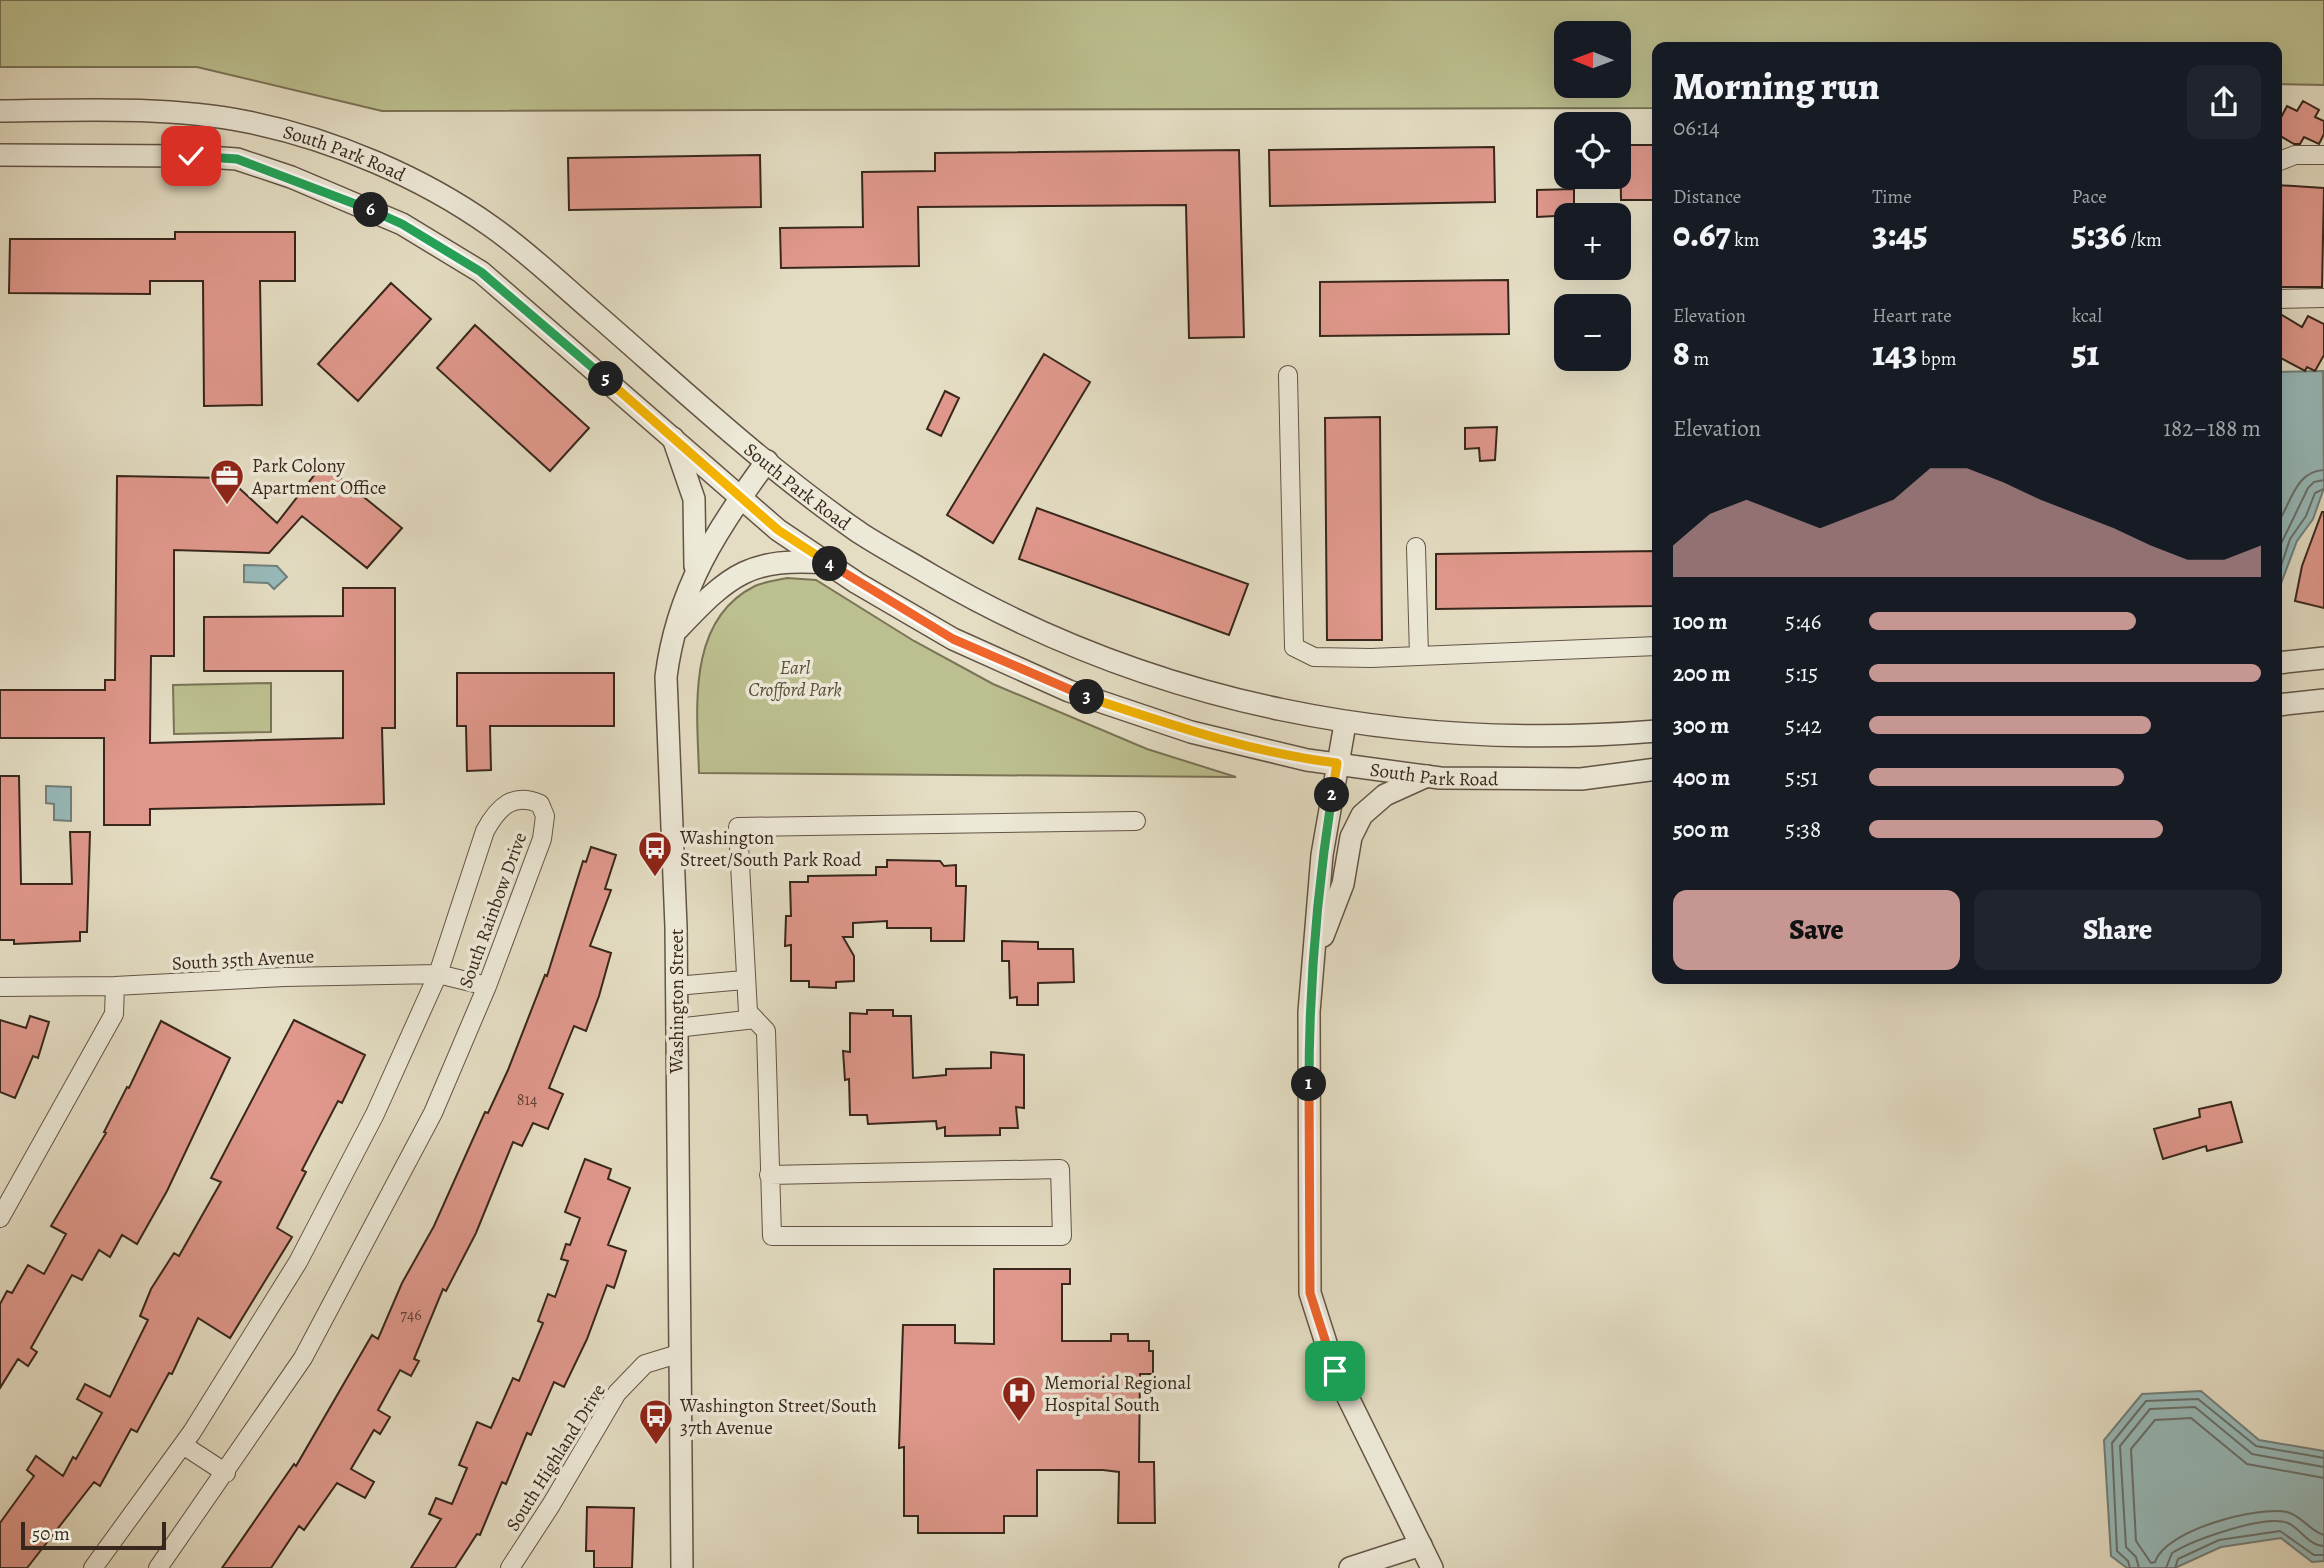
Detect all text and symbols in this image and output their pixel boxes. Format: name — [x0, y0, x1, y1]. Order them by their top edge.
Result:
north arrow — [1554, 21, 1631, 98]
map controls — [1554, 21, 1631, 371]
text: Morning run — [1673, 60, 1880, 112]
button: share — [2187, 65, 2261, 139]
button: locate — [1554, 112, 1631, 189]
text: 06:14 — [1673, 112, 1720, 143]
street label: South Park Road — [280, 119, 410, 188]
pin — [161, 126, 221, 186]
icon: check — [172, 137, 210, 175]
text: Distance — [1673, 184, 1741, 210]
text: Time — [1872, 184, 1912, 210]
text: Pace — [2072, 184, 2107, 210]
pin: 6 — [354, 192, 388, 228]
text: 6 — [366, 196, 375, 222]
button: + — [1554, 203, 1631, 280]
text: 0.67 — [1673, 210, 1731, 258]
text: 3:45 — [1872, 210, 1928, 258]
text: 5:36 — [2072, 210, 2127, 258]
text: km — [1731, 227, 1760, 253]
text: /km — [2127, 227, 2162, 253]
button: − — [1554, 294, 1631, 371]
text: Elevation — [1673, 303, 1746, 329]
text: Heart rate — [1872, 303, 1952, 329]
text: kcal — [2072, 303, 2102, 329]
text: 8 — [1673, 329, 1690, 377]
text: 143 — [1872, 329, 1917, 377]
text: 51 — [2072, 329, 2099, 377]
text: m — [1690, 346, 1709, 372]
text: bpm — [1917, 346, 1957, 372]
pin: 5 — [588, 362, 624, 396]
text: 5 — [601, 365, 610, 391]
text: Elevation — [1673, 413, 1761, 444]
text: 182–188 m — [2163, 413, 2261, 444]
street label: South Park Road — [738, 437, 856, 537]
place label: Park Colony Apartment Office — [251, 453, 386, 501]
office icon: Park Colony Apartment Office — [208, 457, 246, 506]
pin: 4 — [812, 546, 848, 582]
text: 4 — [825, 550, 834, 576]
text: 100 m — [1673, 606, 1728, 637]
text: 5:46 — [1785, 606, 1821, 637]
park label: Earl Crofford Park — [748, 655, 842, 703]
text: 200 m — [1673, 658, 1731, 689]
text: 5:15 — [1785, 658, 1818, 689]
pin: 3 — [1070, 680, 1104, 714]
text: 3 — [1082, 683, 1091, 709]
text: 300 m — [1673, 710, 1729, 741]
text: 5:42 — [1785, 710, 1822, 741]
street label: South Park Road — [1368, 757, 1499, 792]
text: 400 m — [1673, 762, 1730, 793]
text: 5:51 — [1785, 762, 1818, 793]
pin: 2 — [1314, 778, 1350, 812]
text: 2 — [1327, 781, 1336, 807]
text: 500 m — [1673, 814, 1729, 845]
text: 5:38 — [1785, 814, 1821, 845]
place label: Washington Street/South Park Road — [679, 825, 862, 873]
street label: South Rainbow Drive — [453, 829, 533, 992]
bus stop icon: Washington Street/South Park Road — [636, 829, 674, 878]
button: Save — [1673, 890, 1960, 970]
button: Share — [1974, 890, 2261, 970]
street label: Washington Street — [664, 929, 690, 1074]
street label: South 35th Avenue — [171, 943, 315, 977]
pin: 1 — [1292, 1066, 1326, 1102]
text: 1 — [1305, 1070, 1312, 1096]
house number: 814 — [517, 1089, 537, 1111]
house number: 746 — [400, 1304, 422, 1326]
pin — [1305, 1341, 1365, 1401]
icon: arrive — [1316, 1352, 1354, 1390]
place label: Memorial Regional Hospital South — [1044, 1370, 1191, 1418]
hospital icon: Memorial Regional Hospital South — [1000, 1374, 1038, 1423]
street label: South Highland Drive — [500, 1379, 612, 1536]
place label: Washington Street/South 37th Avenue — [679, 1393, 877, 1441]
bus stop icon: Washington Street/South 37th Avenue — [637, 1397, 675, 1446]
scale bar — [21, 1519, 166, 1551]
text: 50 m — [32, 1521, 70, 1547]

